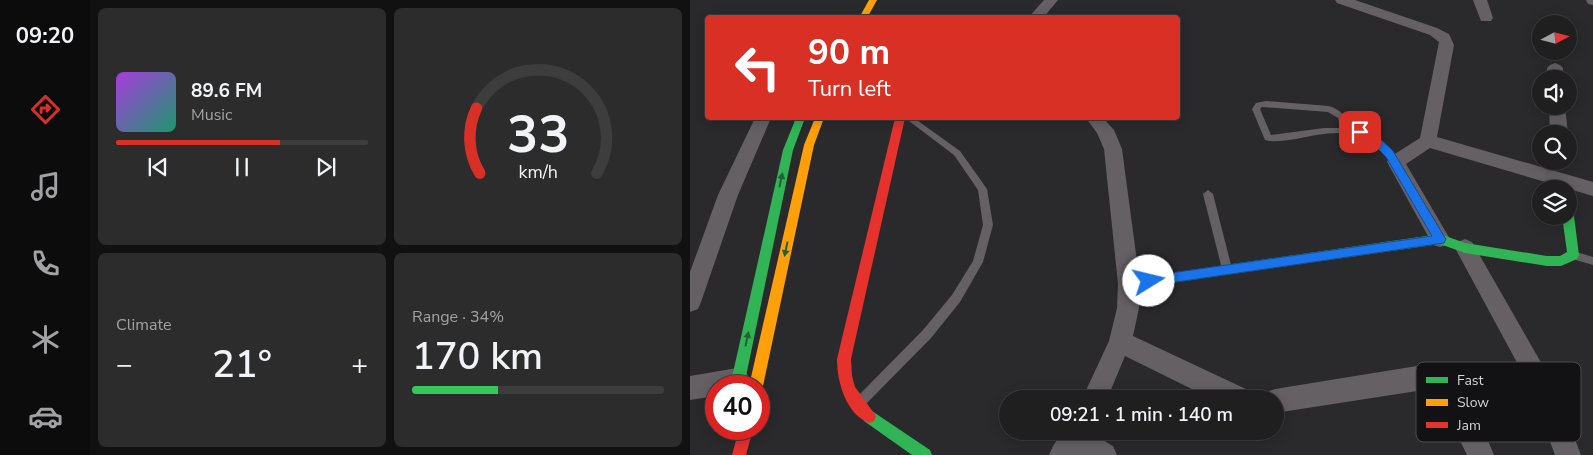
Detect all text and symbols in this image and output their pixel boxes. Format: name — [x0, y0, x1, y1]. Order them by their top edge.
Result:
north arrow — [1532, 15, 1578, 60]
map controls — [1532, 15, 1577, 225]
text: 09:20 — [16, 21, 74, 51]
text: 90 m — [808, 29, 890, 76]
icon: left — [725, 35, 790, 100]
button: sound — [1532, 70, 1577, 115]
text: Turn left — [808, 74, 891, 104]
text: 89.6 FM — [191, 78, 262, 104]
icon: directions — [28, 92, 63, 127]
text: 33 — [507, 99, 569, 170]
text: Music — [191, 104, 232, 126]
pin — [1339, 111, 1381, 153]
icon: arrive — [1346, 118, 1374, 146]
button: search — [1532, 125, 1577, 170]
icon: previous — [144, 153, 172, 181]
icon: pause — [228, 153, 256, 181]
icon: next — [312, 153, 340, 181]
text: km/h — [518, 160, 558, 184]
icon: music — [28, 169, 63, 204]
one-way arrow — [777, 172, 785, 187]
button: layers — [1532, 180, 1577, 225]
one-way arrow — [782, 242, 790, 257]
icon: phone — [28, 246, 63, 281]
position arrow — [1122, 254, 1174, 306]
text: Range · 34% — [412, 306, 504, 328]
text: Climate — [116, 314, 171, 336]
icon: climate — [28, 322, 63, 357]
one-way arrow — [743, 330, 751, 346]
text: 170 km — [412, 331, 543, 382]
text: 21° — [212, 339, 272, 390]
text: − — [116, 346, 133, 384]
text: + — [351, 346, 368, 384]
legend — [1416, 362, 1581, 442]
text: Fast — [1457, 371, 1483, 390]
speed limit sign: 40 — [705, 375, 770, 440]
text: Slow — [1457, 393, 1489, 412]
icon: car — [28, 399, 63, 434]
text: 09:21 · 1 min · 140 m — [1050, 402, 1233, 428]
text: Jam — [1456, 416, 1481, 435]

